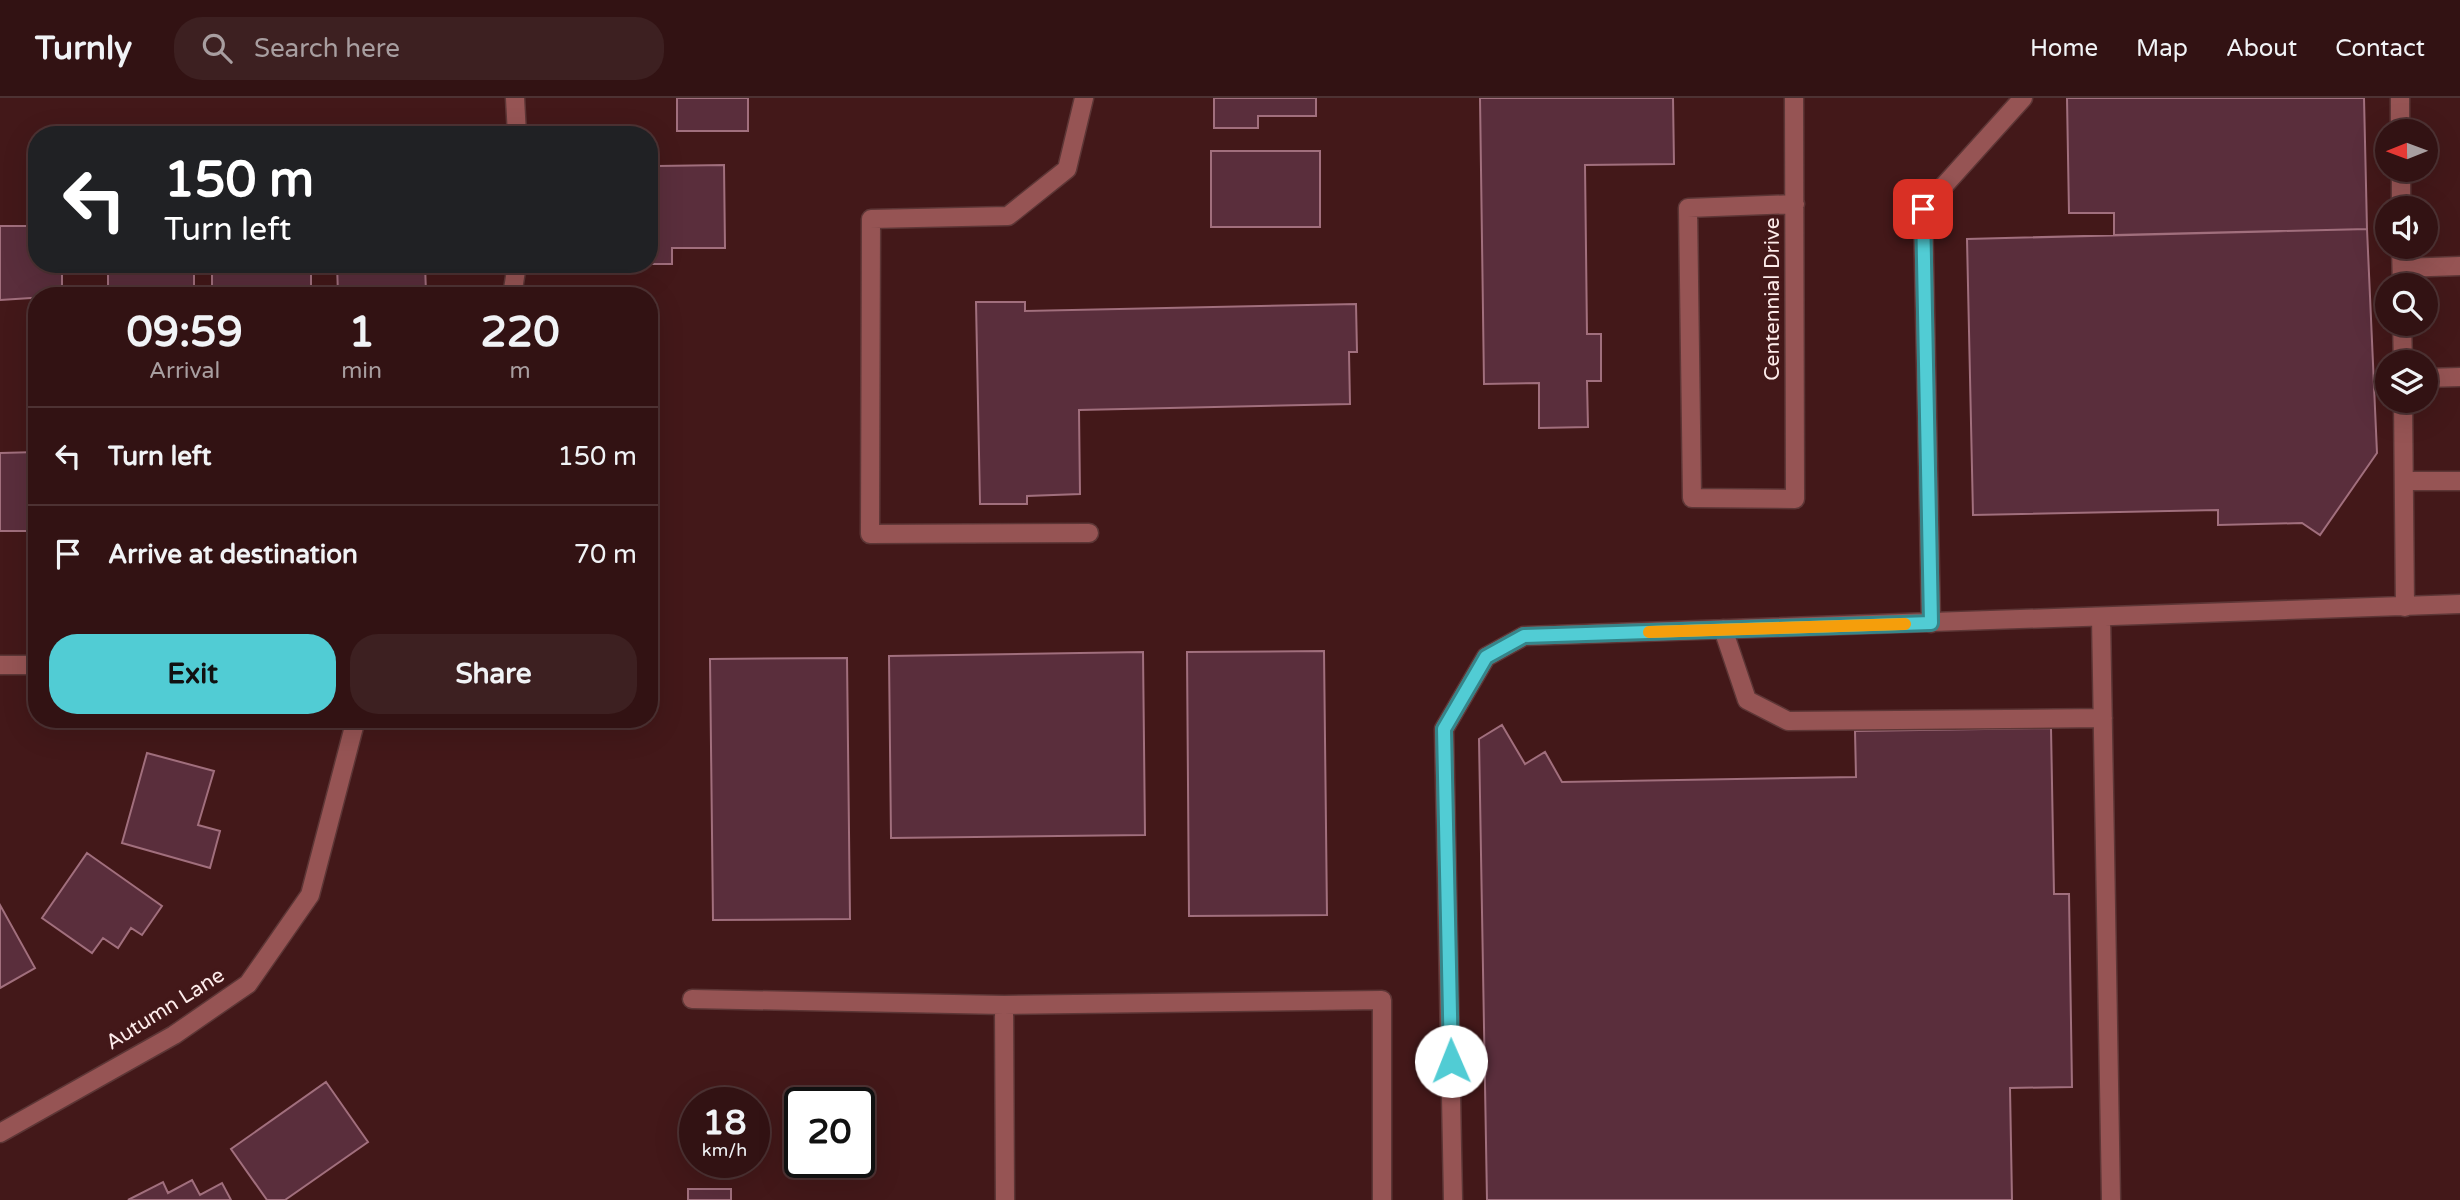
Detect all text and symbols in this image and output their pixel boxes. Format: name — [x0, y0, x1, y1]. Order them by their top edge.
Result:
search box — [174, 17, 664, 80]
text: Turnly — [35, 29, 132, 68]
icon: search — [198, 29, 236, 67]
text: Search here — [254, 33, 400, 64]
text: Home — [2030, 34, 2098, 63]
text: Map — [2136, 34, 2188, 63]
text: About — [2226, 34, 2297, 63]
text: Contact — [2335, 34, 2425, 63]
north arrow — [2375, 119, 2438, 182]
map controls — [2375, 119, 2438, 413]
text: 150 m — [164, 151, 314, 210]
icon: left — [49, 154, 140, 245]
pin — [1893, 179, 1953, 239]
icon: arrive — [1904, 190, 1942, 228]
button: sound — [2375, 196, 2438, 259]
text: Turn left — [164, 211, 291, 249]
street label: Centennial Drive — [1760, 217, 1785, 381]
button: search — [2375, 273, 2438, 336]
text: 09:59 — [126, 307, 243, 358]
text: 1 — [348, 307, 375, 358]
text: 220 — [480, 307, 560, 358]
button: layers — [2375, 350, 2438, 413]
text: Arrival — [149, 357, 220, 385]
text: min — [341, 357, 382, 385]
text: m — [509, 357, 531, 385]
icon: left — [49, 437, 87, 475]
text: Turn left — [108, 441, 211, 472]
text: 150 m — [557, 441, 637, 472]
icon: arrive — [49, 535, 87, 573]
text: Arrive at destination — [108, 539, 358, 570]
text: 70 m — [574, 539, 637, 570]
button: Exit — [49, 634, 336, 714]
button: Share — [350, 634, 637, 714]
street label: Autumn Lane — [101, 963, 229, 1055]
position arrow — [1414, 1024, 1488, 1098]
speed limit sign: 20 — [784, 1087, 875, 1178]
text: 18 — [703, 1102, 746, 1144]
text: km/h — [702, 1139, 747, 1161]

